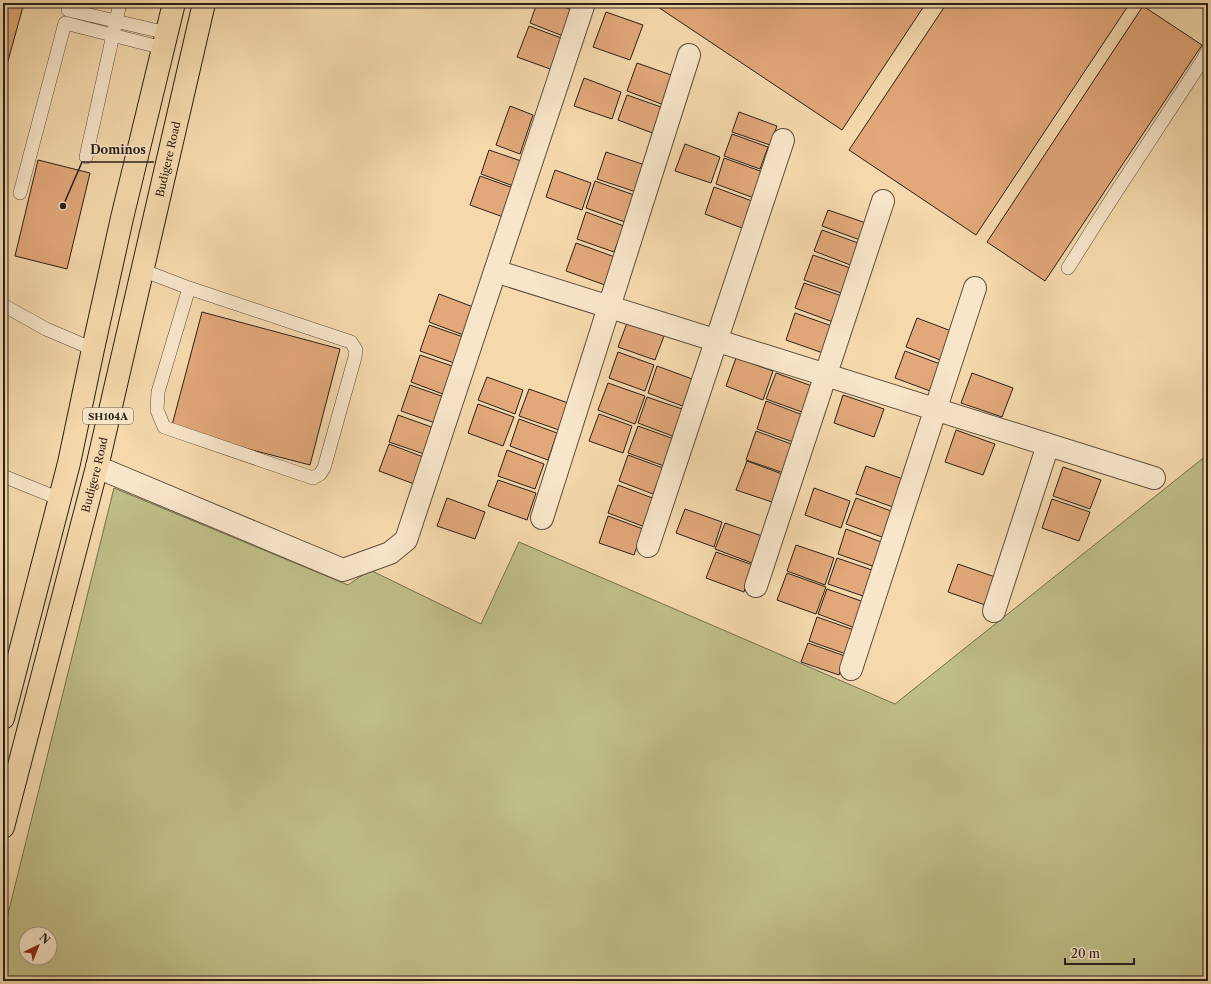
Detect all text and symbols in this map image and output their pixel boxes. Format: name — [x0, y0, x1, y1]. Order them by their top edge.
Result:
street label: Budigere Road — [152, 120, 184, 198]
callout: Dominos — [82, 138, 154, 162]
text: Dominos — [90, 142, 146, 157]
road number: SH104A — [83, 408, 133, 424]
street label: Budigere Road — [78, 435, 111, 514]
north arrow — [18, 926, 58, 966]
text: N — [37, 930, 53, 947]
scale bar — [1065, 940, 1134, 966]
text: 20 m — [1071, 946, 1100, 961]

